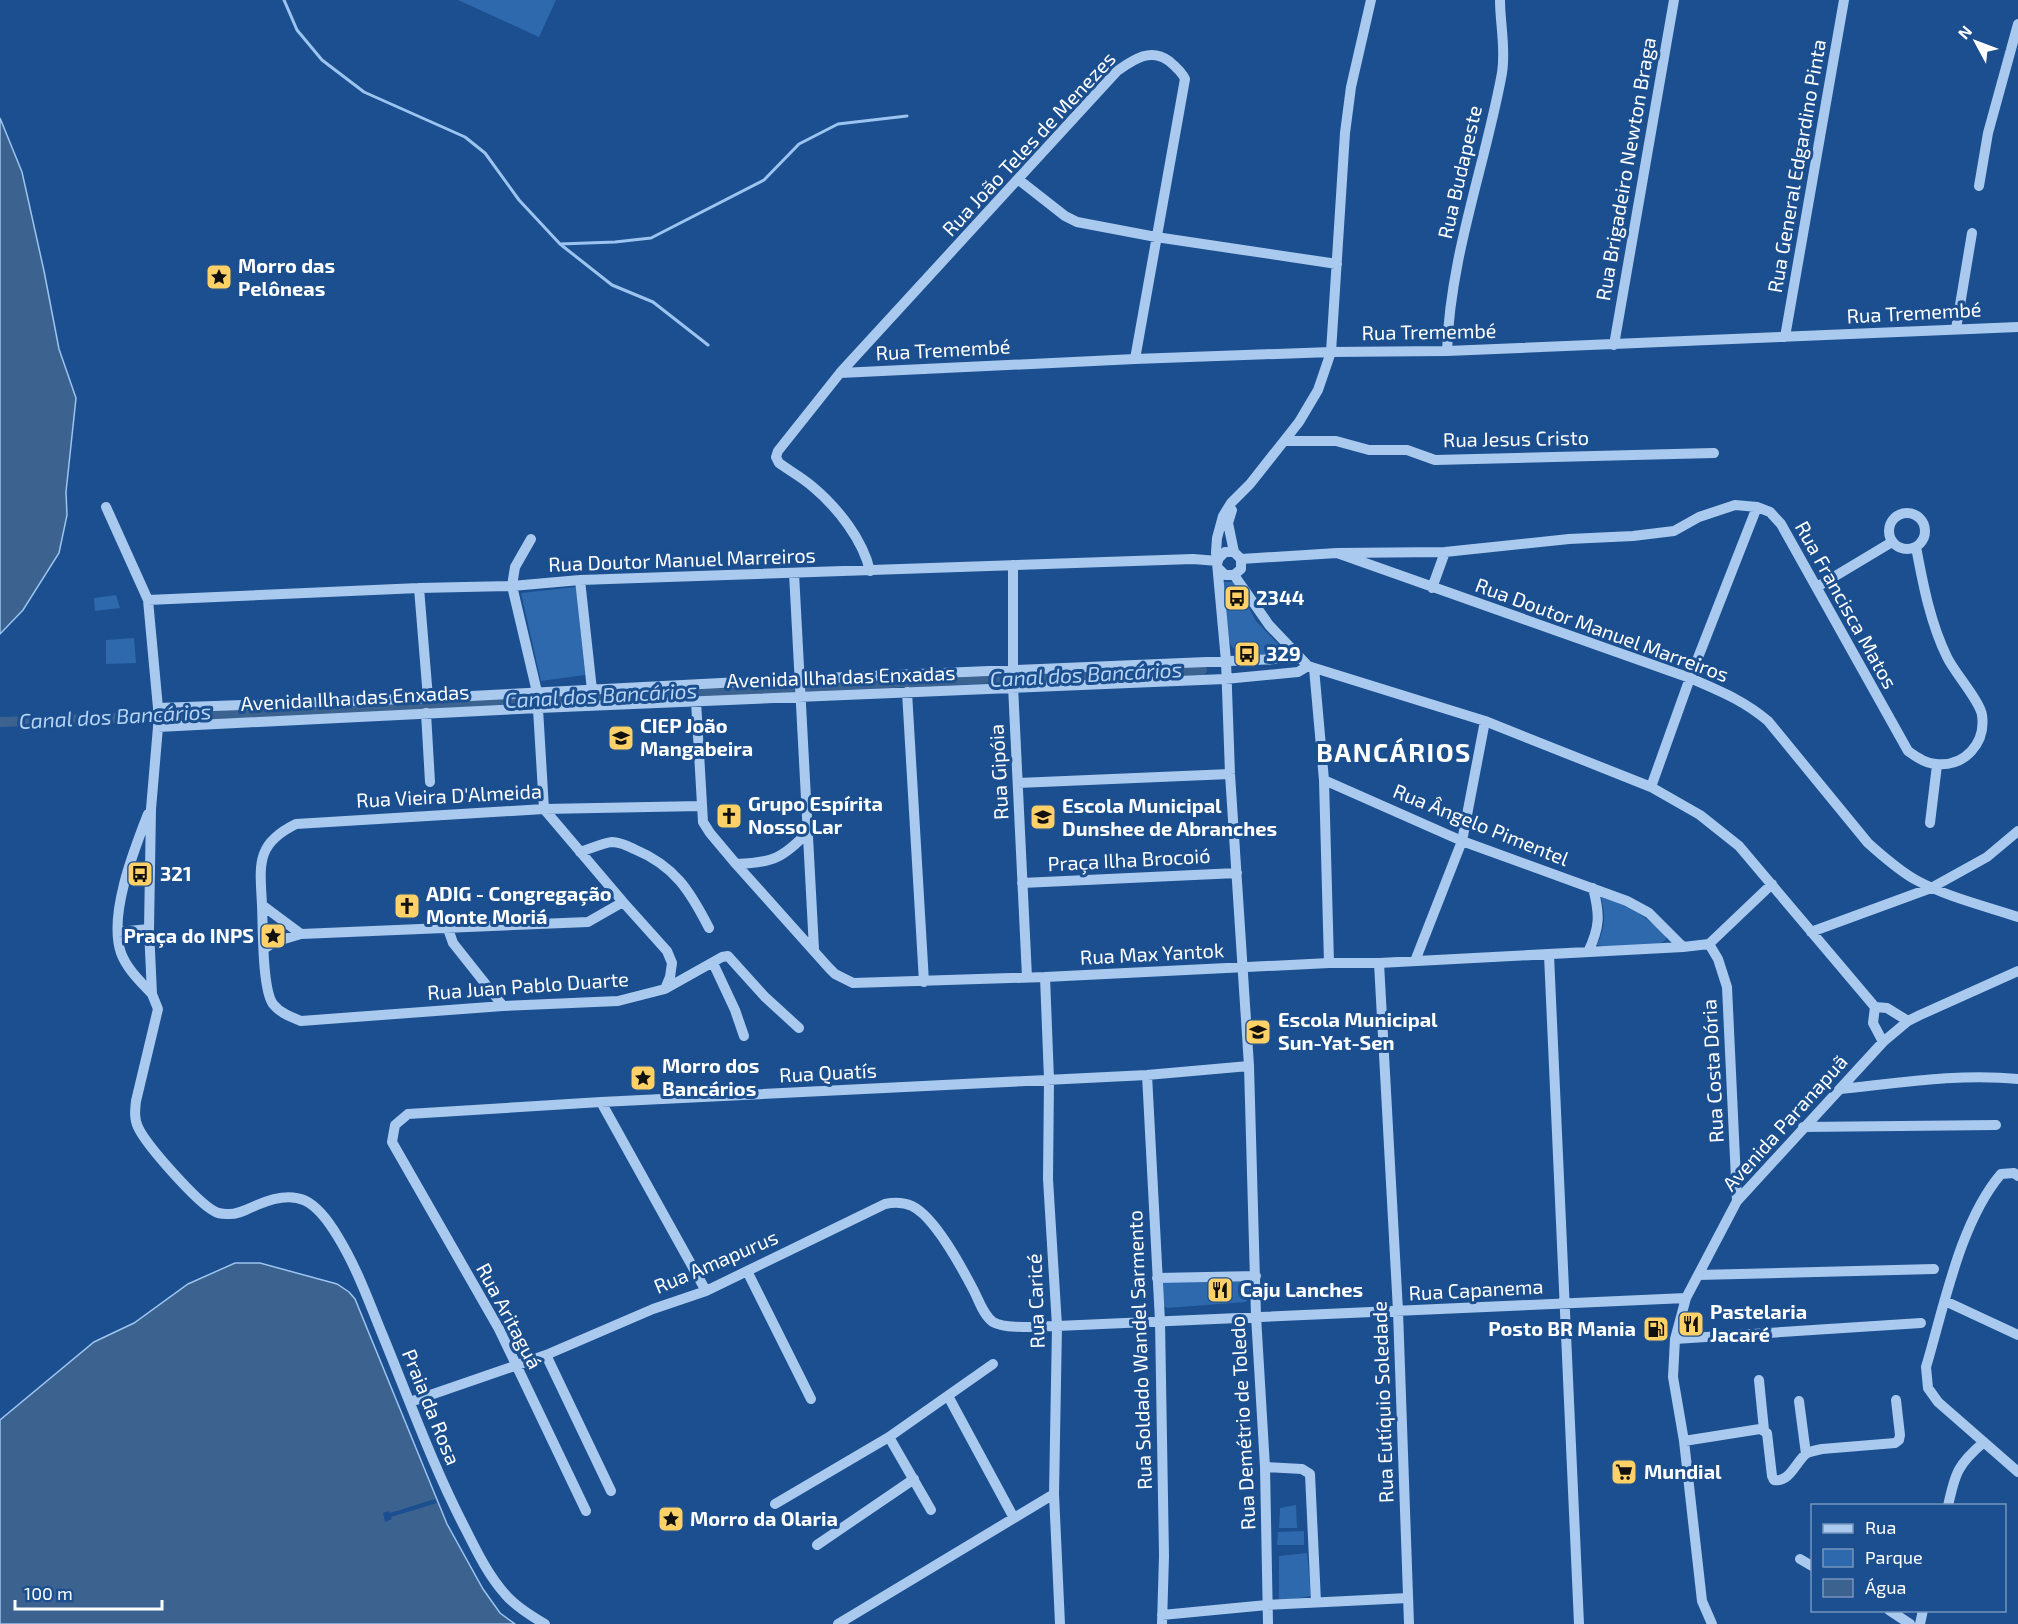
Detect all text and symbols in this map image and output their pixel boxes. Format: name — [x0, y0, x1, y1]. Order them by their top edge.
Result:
north arrow — [1946, 12, 2006, 72]
text: N — [1953, 21, 1975, 42]
street label: Rua Brigadeiro Newton Braga — [1590, 35, 1660, 302]
street label: Rua General Edgardino Pinta — [1762, 37, 1830, 295]
street label: Rua João Teles de Menezes — [937, 46, 1120, 240]
street label: Rua Budapeste — [1432, 103, 1486, 241]
place label: Morro das Pelôneas — [238, 253, 335, 300]
place icon: Morro das Pelôneas — [204, 262, 234, 292]
street label: Rua Tremembé — [1846, 296, 1982, 328]
street label: Rua Tremembé — [1361, 318, 1497, 344]
street label: Rua Tremembé — [875, 333, 1011, 365]
street label: Rua Jesus Cristo — [1443, 425, 1589, 451]
street label: Rua Francisca Matos — [1791, 516, 1903, 693]
street label: Rua Doutor Manuel Marreiros — [548, 542, 816, 576]
street label: Rua Doutor Manuel Marreiros — [1472, 572, 1732, 686]
bus stop icon: 2344 — [1222, 583, 1252, 613]
place label: 2344 — [1256, 585, 1305, 609]
bus stop icon: 329 — [1232, 639, 1262, 669]
place label: 329 — [1266, 641, 1301, 665]
water label: Canal dos Bancários — [989, 656, 1183, 691]
street label: Avenida Ilha das Enxadas — [726, 660, 956, 692]
water label: Canal dos Bancários — [504, 677, 698, 712]
street label: Avenida Ilha das Enxadas — [240, 679, 470, 715]
water label: Canal dos Bancários — [18, 698, 212, 733]
place label: CIEP João Mangabeira — [640, 713, 753, 760]
school or university icon: CIEP João Mangabeira — [606, 723, 636, 753]
street label: Rua Gipóia — [984, 724, 1012, 820]
district label: BANCÁRIOS — [1316, 736, 1472, 767]
street label: Rua Vieira D'Almeida — [356, 778, 542, 812]
street label: Rua Ângelo Pimentel — [1390, 778, 1573, 870]
place label: Grupo Espírita Nosso Lar — [748, 791, 883, 838]
place label: Escola Municipal Dunshee de Abranches — [1062, 793, 1277, 840]
church icon: Grupo Espírita Nosso Lar — [714, 801, 744, 831]
school or university icon: Escola Municipal Dunshee de Abranches — [1028, 802, 1058, 832]
street label: Praça Ilha Brocoió — [1047, 843, 1211, 876]
bus stop icon: 321 — [125, 859, 155, 889]
place label: 321 — [160, 861, 192, 885]
place label: ADIG - Congregação Monte Moriá — [426, 881, 612, 928]
church icon: ADIG - Congregação Monte Moriá — [392, 891, 422, 921]
place icon: Praça do INPS — [258, 921, 288, 951]
place label: Praça do INPS — [123, 923, 254, 948]
street label: Rua Max Yantok — [1079, 937, 1225, 969]
street label: Rua Juan Pablo Duarte — [426, 966, 630, 1004]
street label: Rua Costa Dória — [1696, 999, 1728, 1143]
place label: Escola Municipal Sun-Yat-Sen — [1278, 1007, 1438, 1054]
school or university icon: Escola Municipal Sun-Yat-Sen — [1243, 1017, 1273, 1047]
street label: Avenida Paranapuã — [1717, 1049, 1852, 1195]
place label: Morro dos Bancários — [662, 1053, 760, 1100]
street label: Rua Quatís — [779, 1057, 877, 1087]
place icon: Morro dos Bancários — [628, 1063, 658, 1093]
street label: Rua Soldado Wandel Sarmento — [1122, 1210, 1156, 1490]
street label: Rua Amapurus — [650, 1224, 781, 1298]
street label: Rua Caricé — [1021, 1253, 1049, 1349]
street label: Rua Aritaguá — [472, 1259, 548, 1372]
street label: Rua Capanema — [1408, 1273, 1544, 1305]
restaurant icon: Caju Lanches — [1205, 1275, 1235, 1305]
place label: Caju Lanches — [1240, 1277, 1363, 1301]
place label: Pastelaria Jacaré — [1710, 1299, 1807, 1346]
street label: Rua Eutíquio Soledade — [1366, 1301, 1398, 1503]
restaurant icon: Pastelaria Jacaré — [1676, 1309, 1706, 1339]
fuel station icon: Posto BR Mania — [1641, 1314, 1671, 1344]
street label: Rua Demétrio de Toledo — [1224, 1315, 1260, 1531]
place label: Posto BR Mania — [1488, 1316, 1636, 1340]
street label: Praia da Rosa — [398, 1345, 466, 1468]
supermarket icon: Mundial — [1609, 1457, 1639, 1487]
place label: Mundial — [1644, 1459, 1722, 1483]
place icon: Morro da Olaria — [656, 1504, 686, 1534]
legend — [1811, 1504, 2006, 1612]
place label: Morro da Olaria — [690, 1506, 838, 1530]
text: Rua — [1865, 1516, 1896, 1538]
text: Parque — [1865, 1546, 1923, 1568]
scale bar — [15, 1573, 162, 1611]
text: Água — [1865, 1576, 1906, 1598]
text: 100 m — [24, 1582, 73, 1604]

